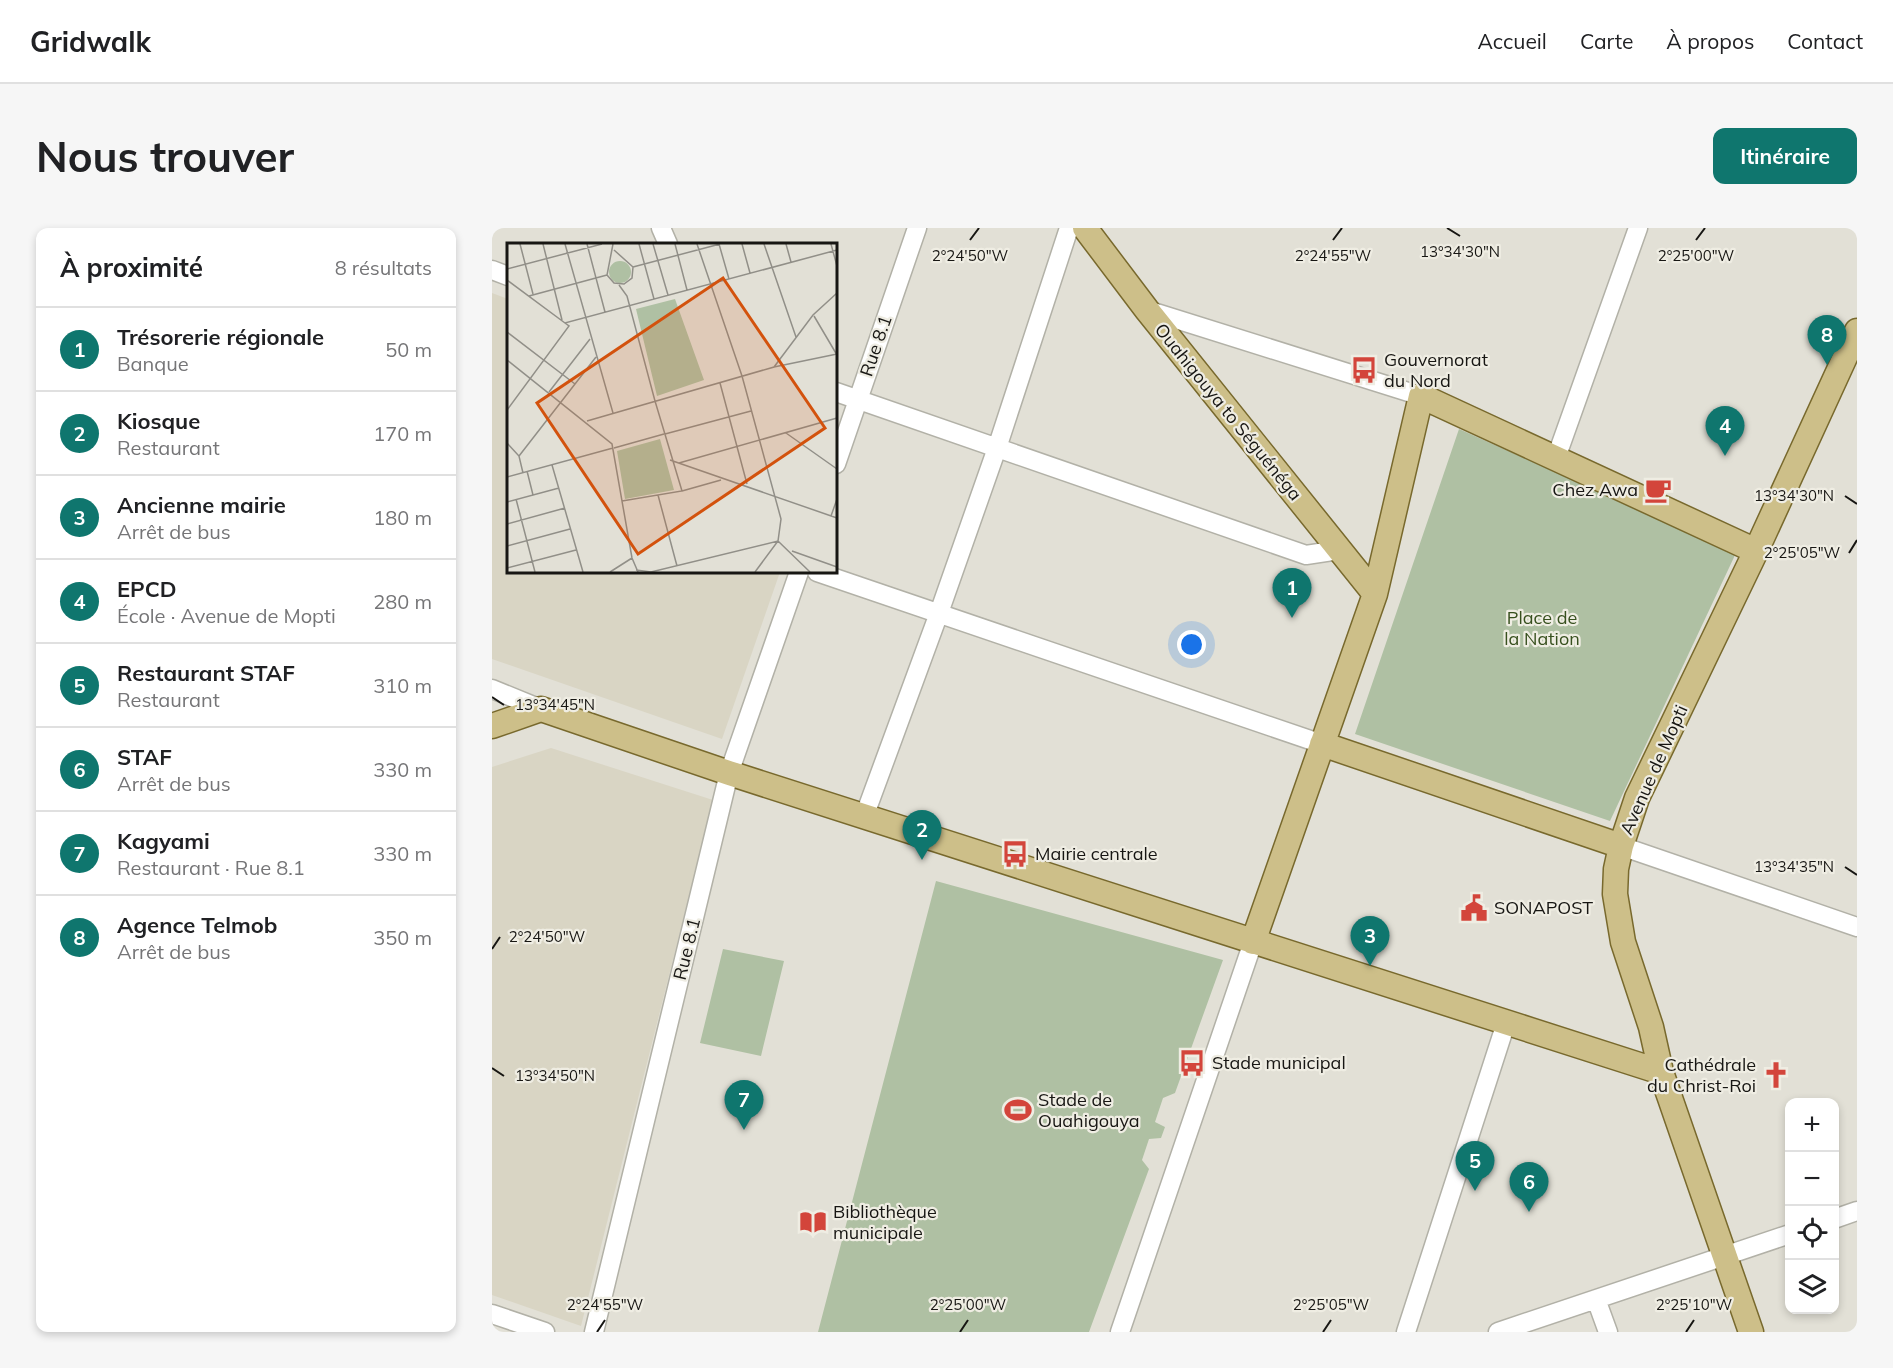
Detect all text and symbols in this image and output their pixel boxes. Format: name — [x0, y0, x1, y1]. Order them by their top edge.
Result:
text: Gridwalk — [30, 24, 151, 59]
text: Accueil — [1477, 28, 1547, 54]
text: Carte — [1580, 28, 1633, 54]
text: À propos — [1666, 28, 1754, 54]
text: Contact — [1787, 28, 1863, 54]
button: Itinéraire — [1713, 128, 1857, 184]
text: Nous trouver — [36, 130, 294, 183]
text: 13°34'30"N — [1420, 242, 1500, 261]
inset map — [507, 243, 837, 573]
text: 2°24'50"W — [932, 246, 1009, 265]
text: 2°24'55"W — [1295, 246, 1372, 265]
text: 2°25'00"W — [1658, 246, 1735, 265]
text: À proximité — [60, 251, 203, 284]
text: 8 résultats — [335, 255, 432, 280]
street label: Rue 8.1 — [854, 312, 897, 379]
pin: 8 — [1808, 316, 1846, 365]
street label: Ouahigouya to Séguénéga — [1150, 318, 1307, 505]
text: Trésorerie régionale — [117, 323, 324, 351]
text: 1 — [74, 337, 86, 362]
text: 50 m — [385, 337, 432, 362]
place label: Gouvernorat du Nord — [1384, 348, 1488, 392]
text: Banque — [117, 351, 189, 376]
bus stop icon: Gouvernorat du Nord — [1349, 355, 1379, 385]
pin: 4 — [1706, 406, 1744, 456]
text: Kiosque — [117, 407, 200, 435]
text: 2 — [74, 421, 86, 446]
text: 170 m — [373, 421, 432, 446]
text: Restaurant — [117, 435, 220, 460]
cafe icon: Chez Awa — [1643, 475, 1673, 505]
place label: Chez Awa — [1552, 478, 1638, 501]
text: 13°34'30"N — [1754, 486, 1834, 505]
text: Ancienne mairie — [117, 491, 286, 519]
text: 3 — [74, 505, 86, 530]
text: 180 m — [373, 505, 432, 530]
text: Arrêt de bus — [117, 519, 231, 544]
text: 2°25'05"W — [1764, 543, 1841, 562]
pin: 1 — [1272, 568, 1312, 618]
text: EPCD — [117, 575, 176, 603]
text: 4 — [74, 589, 86, 614]
text: 280 m — [373, 589, 432, 614]
text: École · Avenue de Mopti — [117, 603, 336, 628]
park label: Place de la Nation — [1504, 606, 1580, 650]
your location — [1177, 630, 1206, 659]
text: Restaurant STAF — [117, 659, 295, 687]
text: 5 — [74, 673, 86, 698]
text: 310 m — [373, 673, 432, 698]
text: Restaurant — [117, 687, 220, 712]
text: 13°34'45"N — [515, 695, 595, 714]
street label: Avenue de Mopti — [1615, 701, 1692, 838]
text: STAF — [117, 743, 172, 771]
text: 6 — [74, 757, 86, 782]
text: 330 m — [373, 757, 432, 782]
text: Arrêt de bus — [117, 771, 231, 796]
pin: 2 — [902, 810, 942, 860]
text: Kagyami — [117, 827, 210, 855]
bus stop icon: Mairie centrale — [1000, 839, 1030, 869]
text: 7 — [74, 841, 86, 866]
text: 330 m — [373, 841, 432, 866]
place label: Mairie centrale — [1035, 842, 1158, 865]
text: Restaurant · Rue 8.1 — [117, 855, 305, 880]
text: 13°34'35"N — [1754, 857, 1834, 876]
public building icon: SONAPOST — [1459, 893, 1489, 923]
place label: SONAPOST — [1494, 896, 1593, 919]
text: Agence Telmob — [117, 911, 278, 939]
street label: Rue 8.1 — [668, 916, 705, 982]
pin: 3 — [1350, 916, 1390, 966]
text: 8 — [74, 925, 86, 950]
text: 350 m — [373, 925, 432, 950]
text: 2°24'50"W — [509, 927, 586, 946]
text: Arrêt de bus — [117, 939, 231, 964]
bus stop icon: Stade municipal — [1177, 1048, 1207, 1078]
place label: Stade municipal — [1212, 1051, 1346, 1074]
place label: Cathédrale du Christ-Roi — [1647, 1053, 1756, 1097]
church icon: Cathédrale du Christ-Roi — [1761, 1060, 1791, 1090]
text: 13°34'50"N — [515, 1066, 595, 1085]
pin: 7 — [724, 1080, 764, 1130]
place label: Stade de Ouahigouya — [1038, 1088, 1140, 1132]
sports icon: Stade de Ouahigouya — [1003, 1095, 1033, 1125]
map controls — [1785, 1098, 1839, 1314]
button: + — [1785, 1098, 1839, 1152]
pin: 5 — [1456, 1142, 1494, 1191]
button: − — [1785, 1152, 1839, 1206]
pin: 6 — [1510, 1162, 1548, 1212]
place label: Bibliothèque municipale — [833, 1200, 937, 1244]
button: locate — [1785, 1206, 1839, 1260]
library icon: Bibliothèque municipale — [798, 1207, 828, 1237]
button: layers — [1785, 1260, 1839, 1314]
text: 2°24'55"W — [567, 1295, 644, 1314]
text: 2°25'00"W — [930, 1295, 1007, 1314]
text: 2°25'05"W — [1293, 1295, 1370, 1314]
text: 2°25'10"W — [1656, 1295, 1733, 1314]

